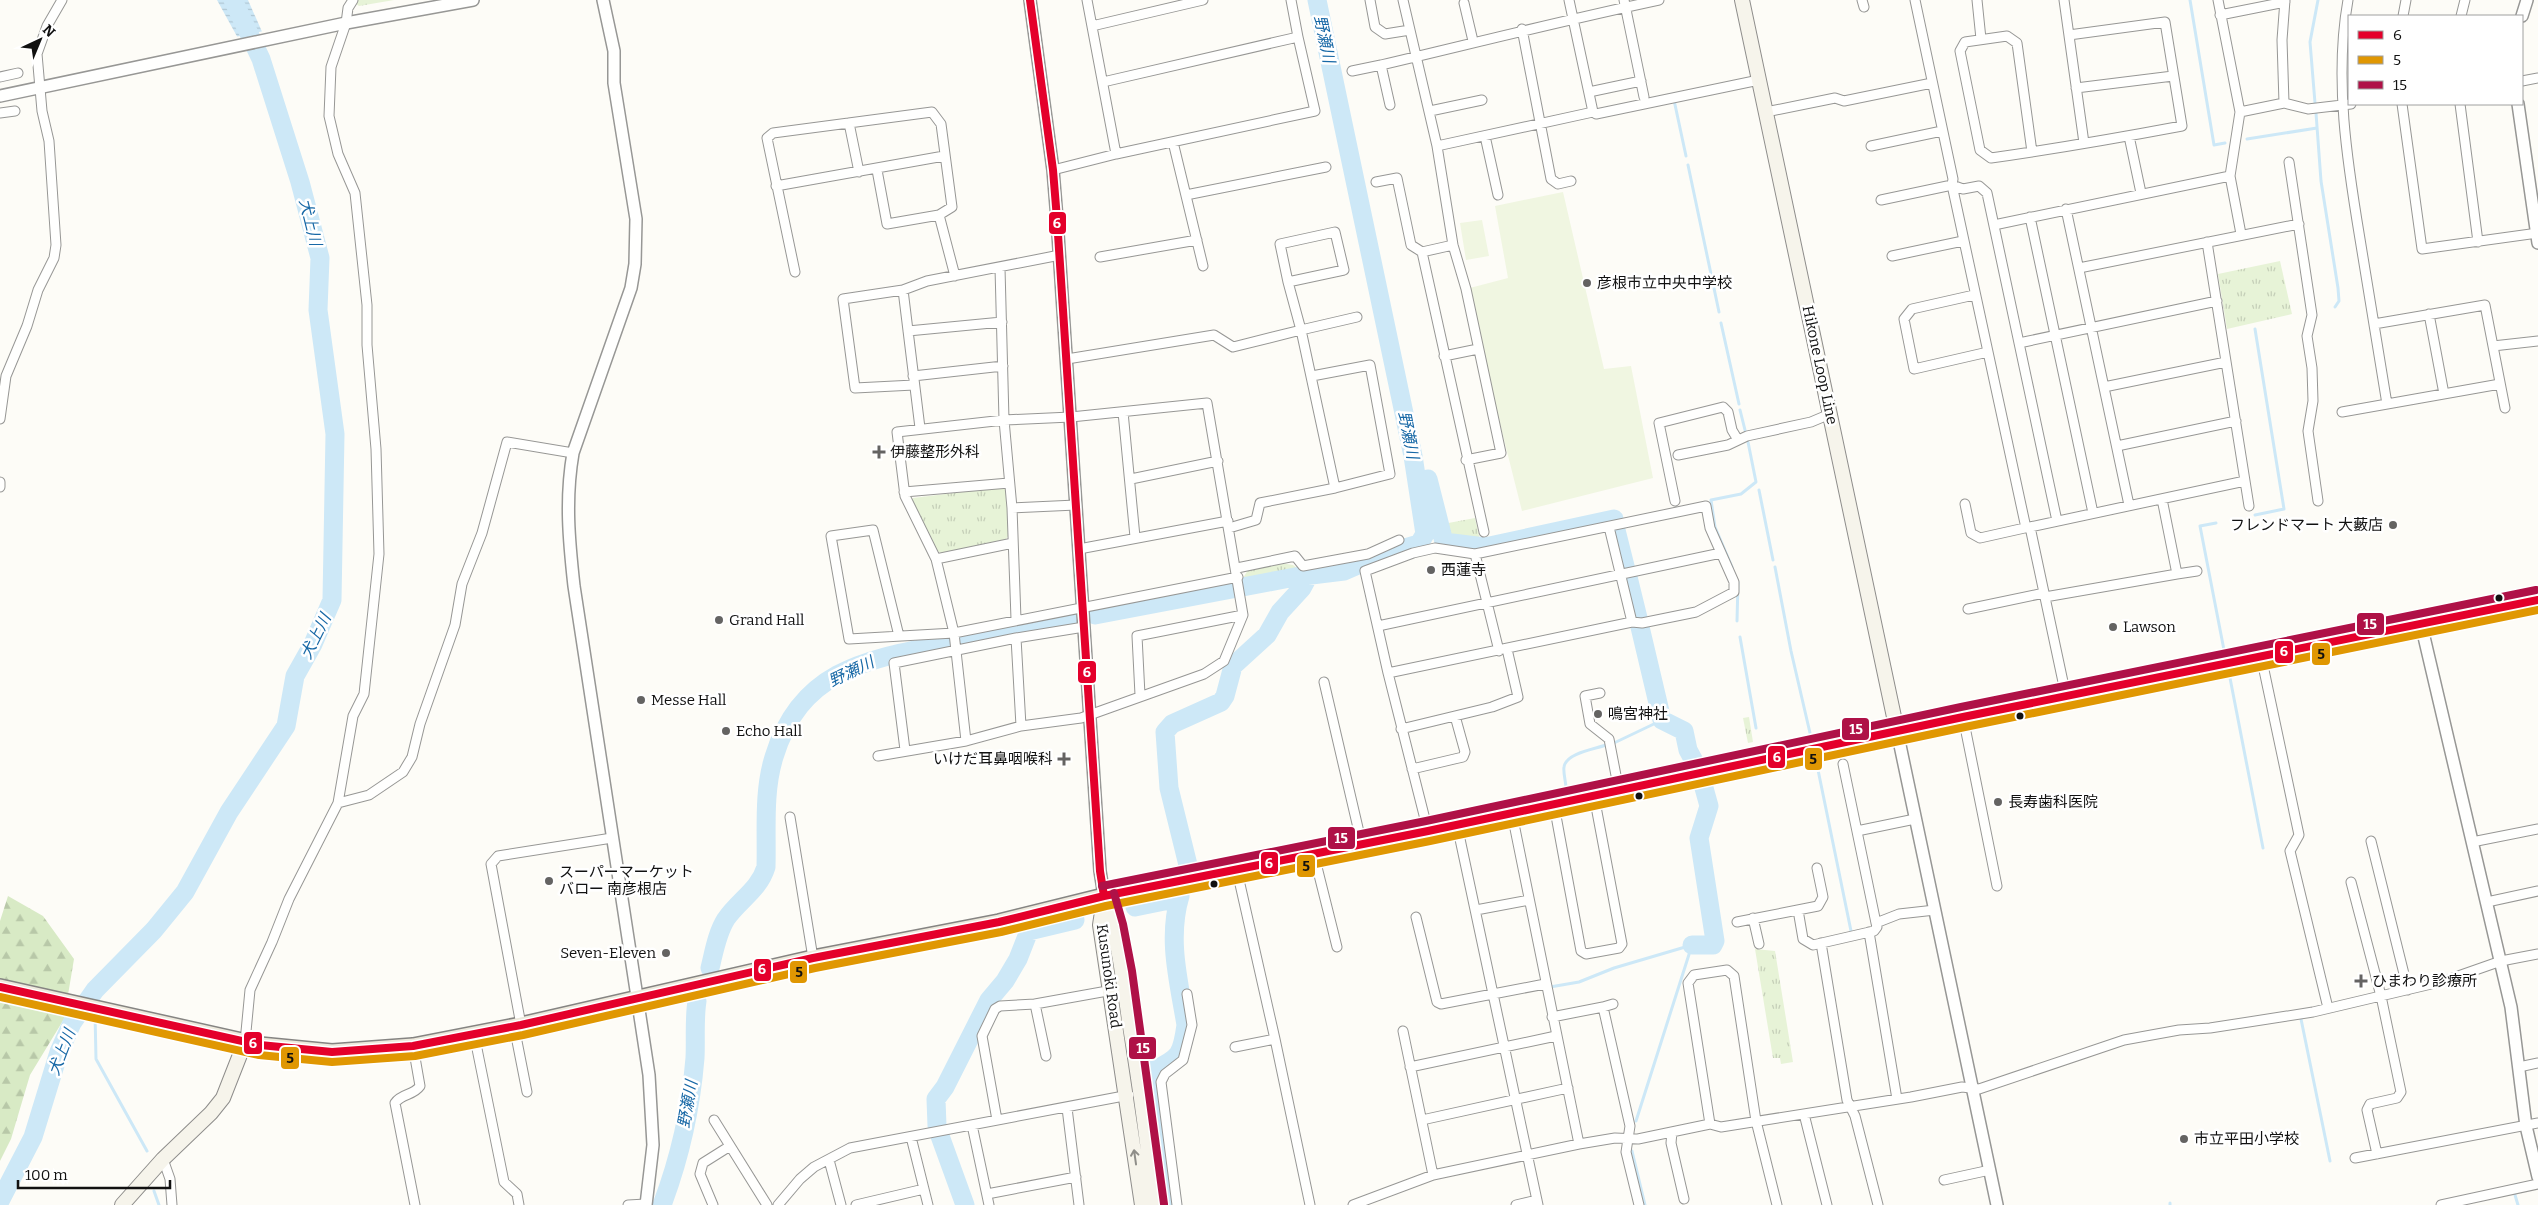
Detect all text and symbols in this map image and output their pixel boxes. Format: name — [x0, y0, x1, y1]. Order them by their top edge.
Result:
water label: 野瀬川 — [1310, 14, 1339, 67]
north arrow — [15, 15, 65, 65]
legend — [2348, 15, 2523, 105]
text: N — [39, 21, 59, 41]
text: 6 — [2393, 26, 2402, 44]
text: 5 — [2393, 51, 2401, 69]
text: 15 — [2393, 76, 2407, 94]
water label: 犬上川 — [295, 197, 326, 250]
line badge: 6 — [1048, 211, 1067, 235]
text: 6 — [1053, 215, 1061, 232]
place label: 彦根市立中央中学校 — [1597, 274, 1732, 292]
marker: 彦根市立中央中学校 — [1581, 277, 1593, 289]
street label: Hikone Loop Line — [1799, 304, 1841, 426]
water label: 野瀬川 — [1395, 410, 1423, 462]
place label: 伊藤整形外科 — [890, 443, 980, 461]
marker: 伊藤整形外科 — [872, 445, 886, 459]
place label: フレンドマート 大藪店 — [2230, 516, 2383, 534]
marker: フレンドマート 大藪店 — [2387, 519, 2399, 531]
place label: 西蓮寺 — [1441, 561, 1486, 579]
marker: 西蓮寺 — [1425, 564, 1437, 576]
unlabelled marker — [2494, 593, 2504, 603]
water label: 犬上川 — [296, 609, 335, 662]
place label: Grand Hall — [729, 611, 804, 629]
line badge: 15 — [2356, 612, 2385, 636]
marker: Grand Hall — [713, 614, 725, 626]
text: 15 — [2363, 616, 2377, 633]
place label: Lawson — [2123, 618, 2176, 636]
marker: Lawson — [2107, 621, 2119, 633]
line badge: 6 — [2274, 640, 2294, 664]
line badge: 5 — [2311, 642, 2331, 666]
text: 6 — [2280, 643, 2288, 660]
text: 5 — [2317, 646, 2325, 663]
water label: 野瀬川 — [825, 652, 879, 691]
line badge: 6 — [1077, 660, 1097, 684]
text: 6 — [1083, 664, 1091, 681]
place label: Messe Hall — [651, 691, 726, 709]
marker: Messe Hall — [635, 694, 647, 706]
place label: 鳴宮神社 — [1608, 705, 1668, 723]
marker: 鳴宮神社 — [1592, 708, 1604, 720]
unlabelled marker — [2015, 711, 2025, 721]
line badge: 15 — [1841, 717, 1870, 741]
text: 15 — [1849, 721, 1863, 738]
place label: Echo Hall — [736, 722, 802, 740]
marker: Echo Hall — [720, 725, 732, 737]
line badge: 6 — [1767, 745, 1786, 769]
line badge: 5 — [1804, 747, 1823, 771]
text: 6 — [1773, 749, 1781, 766]
place label: いけだ耳鼻咽喉科 — [933, 750, 1053, 768]
text: 5 — [1809, 751, 1817, 768]
marker: いけだ耳鼻咽喉科 — [1057, 752, 1071, 766]
unlabelled marker — [1634, 791, 1644, 801]
place label: 長寿歯科医院 — [2008, 793, 2098, 811]
marker: 長寿歯科医院 — [1992, 796, 2004, 808]
line badge: 15 — [1327, 826, 1356, 850]
text: 15 — [1334, 830, 1348, 847]
line badge: 6 — [1260, 851, 1279, 875]
line badge: 5 — [1296, 854, 1316, 878]
text: 6 — [1265, 855, 1273, 872]
text: 5 — [1302, 858, 1310, 875]
place label: スーパーマーケット バロー 南彦根店 — [559, 863, 694, 898]
marker: スーパーマーケット バロー 南彦根店 — [543, 875, 555, 887]
unlabelled marker — [1209, 879, 1219, 889]
street label: Kusunoki Road — [1093, 923, 1125, 1029]
place label: Seven-Eleven — [560, 944, 656, 962]
marker: Seven-Eleven — [660, 947, 672, 959]
line badge: 6 — [753, 958, 772, 982]
line badge: 5 — [789, 960, 808, 984]
text: 6 — [758, 961, 766, 978]
text: 5 — [795, 964, 803, 981]
place label: ひまわり診療所 — [2372, 972, 2477, 990]
marker: ひまわり診療所 — [2354, 974, 2368, 988]
water label: 犬上川 — [44, 1025, 80, 1078]
line badge: 6 — [243, 1031, 263, 1055]
text: 6 — [249, 1035, 257, 1052]
line badge: 15 — [1128, 1036, 1157, 1060]
text: 15 — [1136, 1040, 1150, 1057]
line badge: 5 — [280, 1046, 300, 1070]
text: 5 — [286, 1050, 294, 1067]
water label: 野瀬川 — [674, 1077, 701, 1129]
place label: 市立平田小学校 — [2194, 1130, 2299, 1148]
marker: 市立平田小学校 — [2178, 1133, 2190, 1145]
one-way arrow — [1130, 1149, 1140, 1165]
scale bar — [18, 1158, 170, 1190]
text: 100 m — [25, 1166, 68, 1184]

